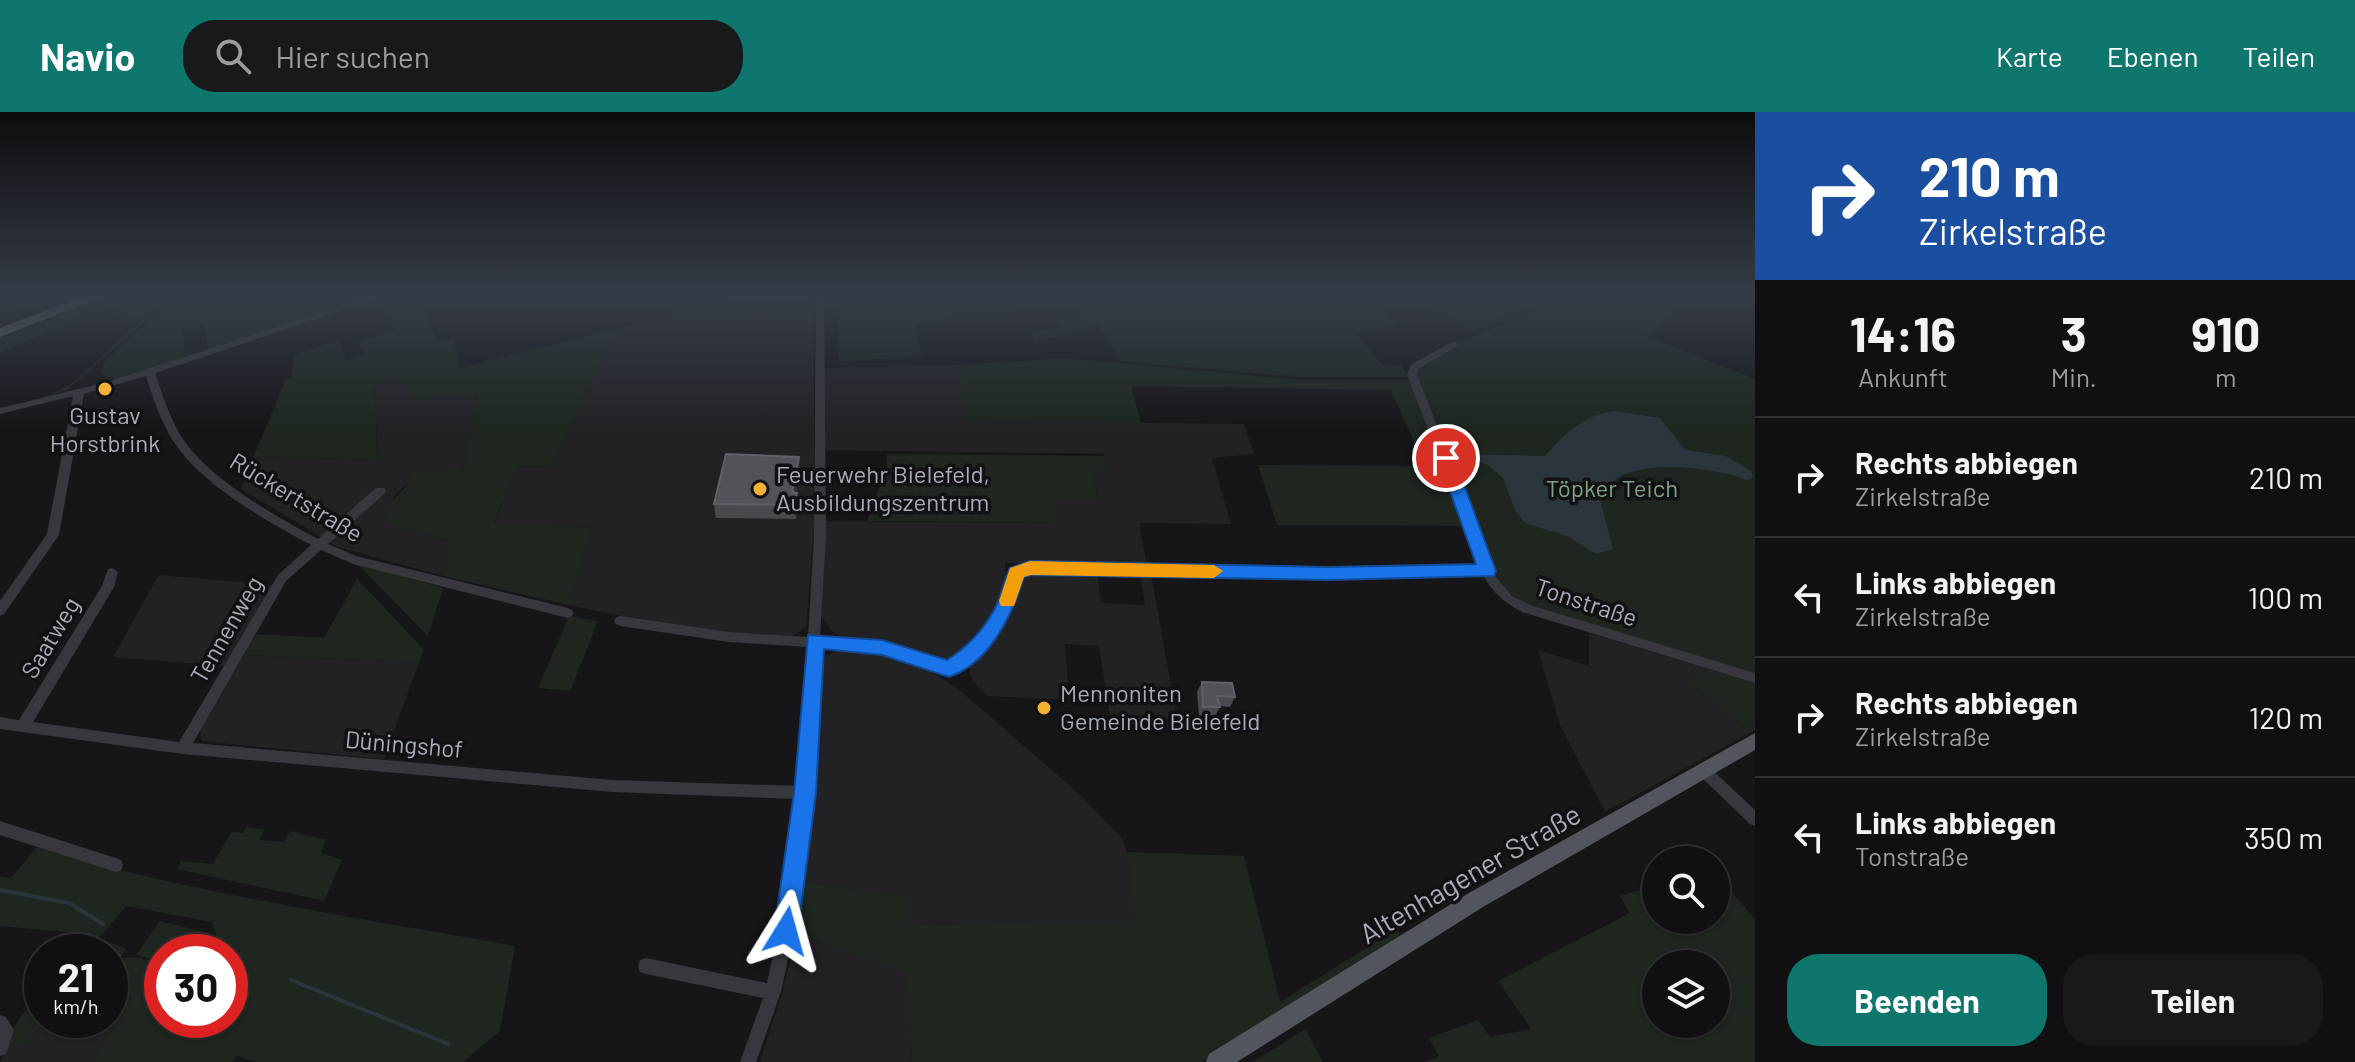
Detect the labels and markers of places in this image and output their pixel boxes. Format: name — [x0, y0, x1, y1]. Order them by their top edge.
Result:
marker: Gustav Horstbrink — [96, 380, 114, 398]
place label: Gustav Horstbrink — [50, 400, 160, 457]
pin — [1412, 424, 1480, 492]
place label: Feuerwehr Bielefeld, Ausbildungszentrum — [776, 459, 990, 516]
marker: Feuerwehr Bielefeld, Ausbildungszentrum — [751, 480, 769, 498]
place label: Mennoniten Gemeinde Bielefeld — [1060, 678, 1260, 735]
marker: Mennoniten Gemeinde Bielefeld — [1035, 699, 1053, 717]

